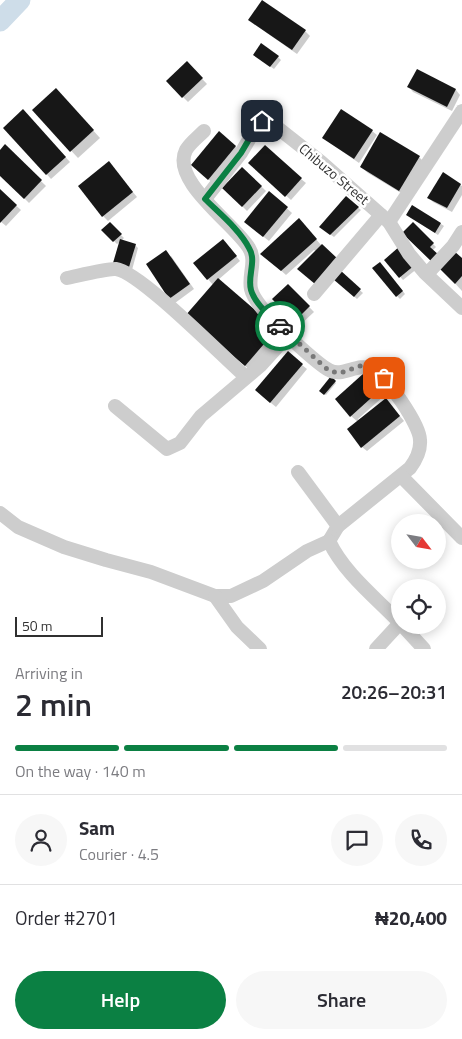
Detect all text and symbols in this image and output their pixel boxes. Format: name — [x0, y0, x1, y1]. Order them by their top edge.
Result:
pin — [241, 100, 283, 142]
icon: home — [248, 107, 276, 135]
street label: Chibuzo Street — [295, 138, 374, 209]
courier — [255, 301, 305, 351]
icon: car — [266, 312, 294, 340]
pin — [363, 357, 405, 399]
icon: bag — [370, 364, 398, 392]
north arrow — [391, 514, 446, 569]
map controls — [391, 514, 446, 634]
button: locate — [391, 579, 446, 634]
scale bar — [15, 614, 102, 637]
text: 50 m — [22, 615, 52, 636]
text: Arriving in — [15, 661, 83, 685]
text: 20:26–20:31 — [341, 677, 447, 706]
text: 2 min — [15, 680, 92, 728]
text: On the way · 140 m — [15, 759, 146, 783]
text: Sam — [79, 813, 115, 842]
button: person — [15, 814, 67, 866]
button: chat — [331, 814, 383, 866]
button: phone — [395, 814, 447, 866]
text: Courier · 4.5 — [79, 842, 159, 866]
text: Order #2701 — [15, 903, 117, 932]
text: ₦20,400 — [375, 903, 447, 932]
button: Help — [15, 971, 226, 1029]
button: Share — [236, 971, 447, 1029]

